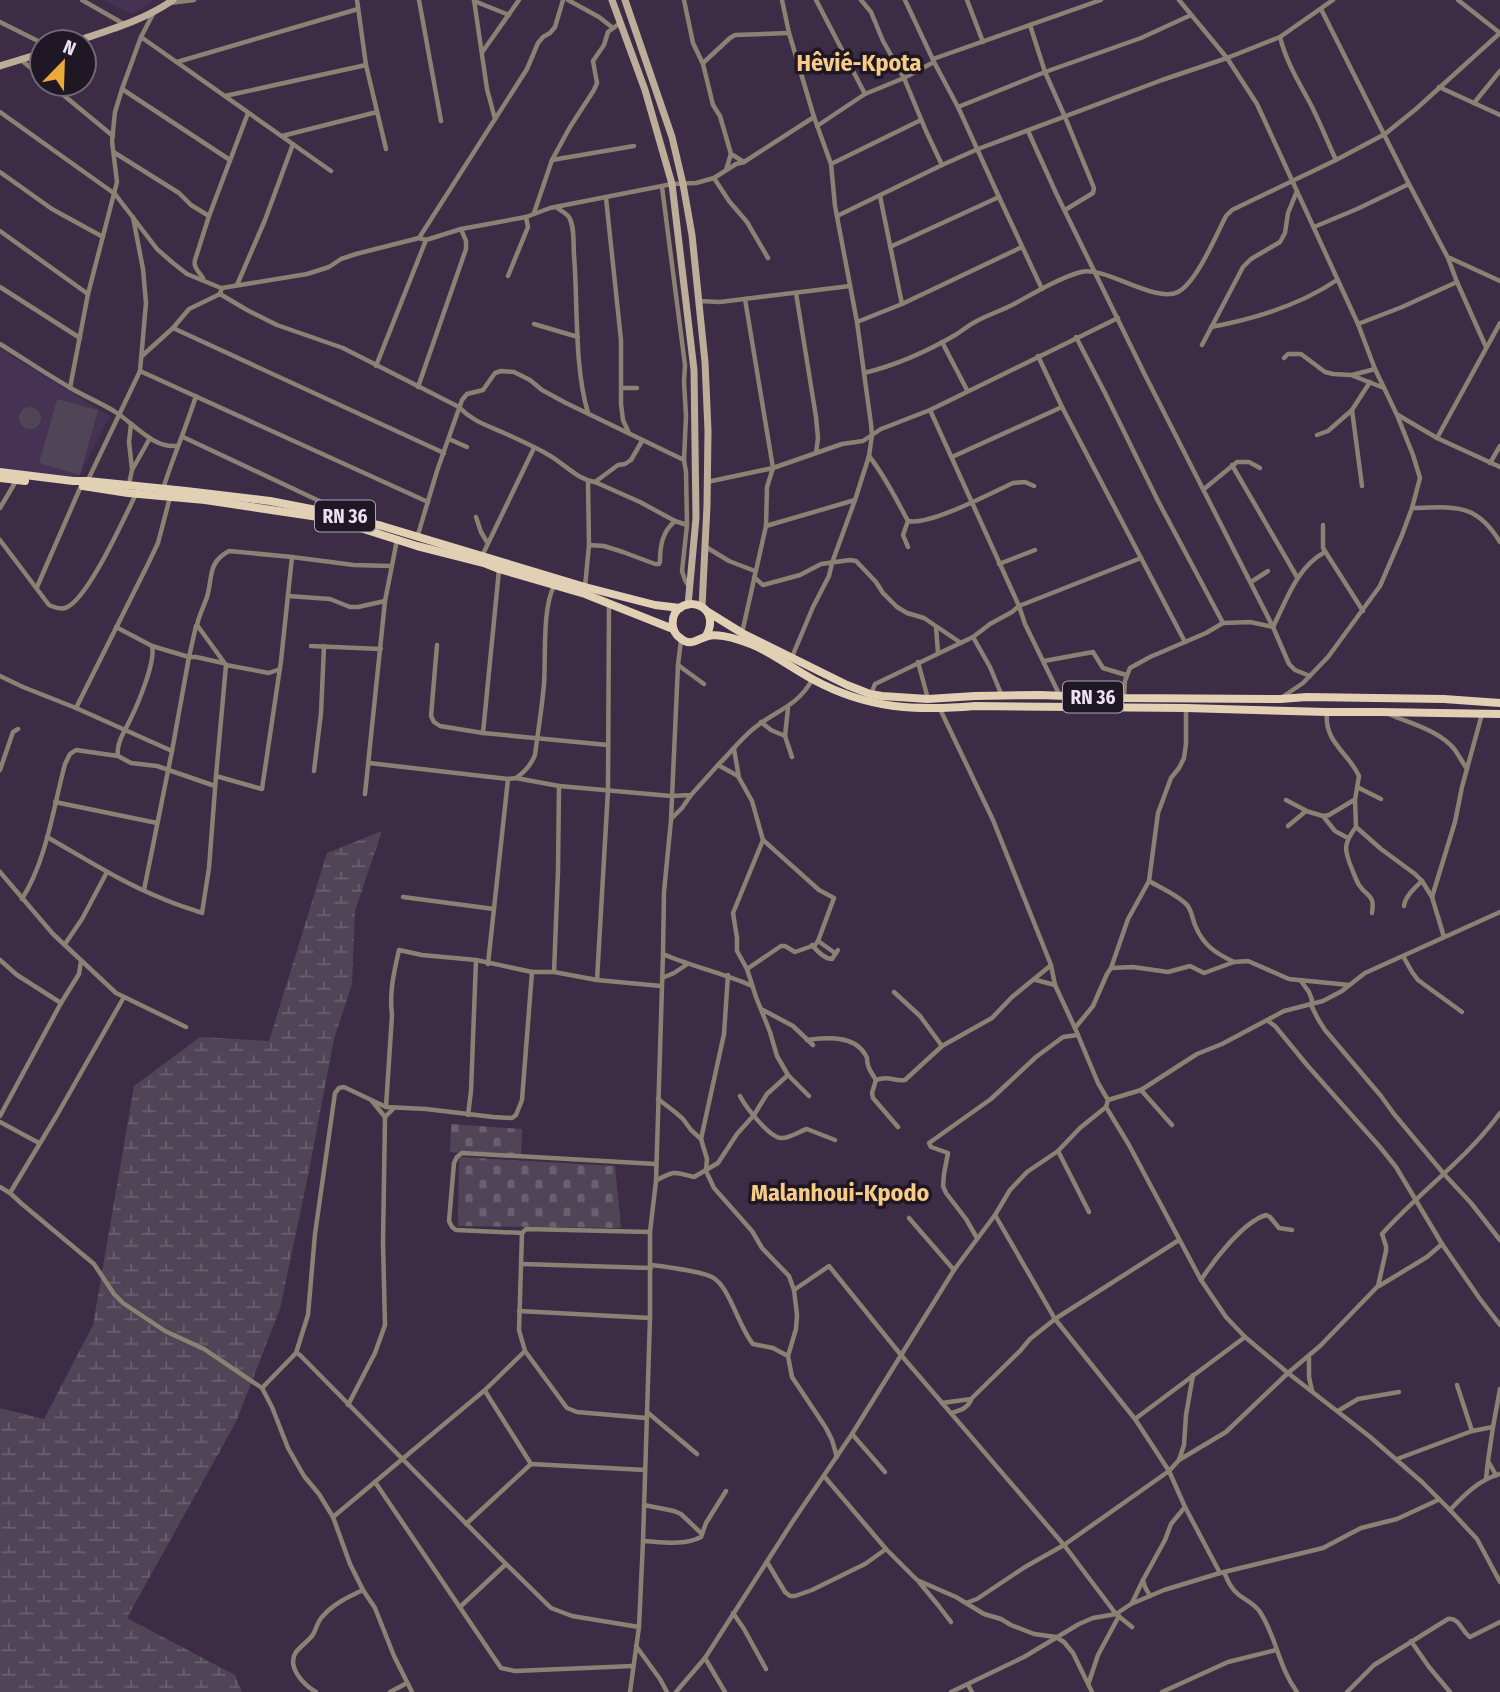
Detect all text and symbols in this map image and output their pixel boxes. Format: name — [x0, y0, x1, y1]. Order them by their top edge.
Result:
north arrow — [28, 28, 98, 98]
text: N — [60, 35, 79, 61]
district label: Hêvié-Kpota — [796, 49, 922, 77]
road number: RN 36 — [315, 500, 375, 531]
road number: RN 36 — [1063, 682, 1123, 712]
district label: Malanhoui-Kpodo — [751, 1179, 930, 1207]

